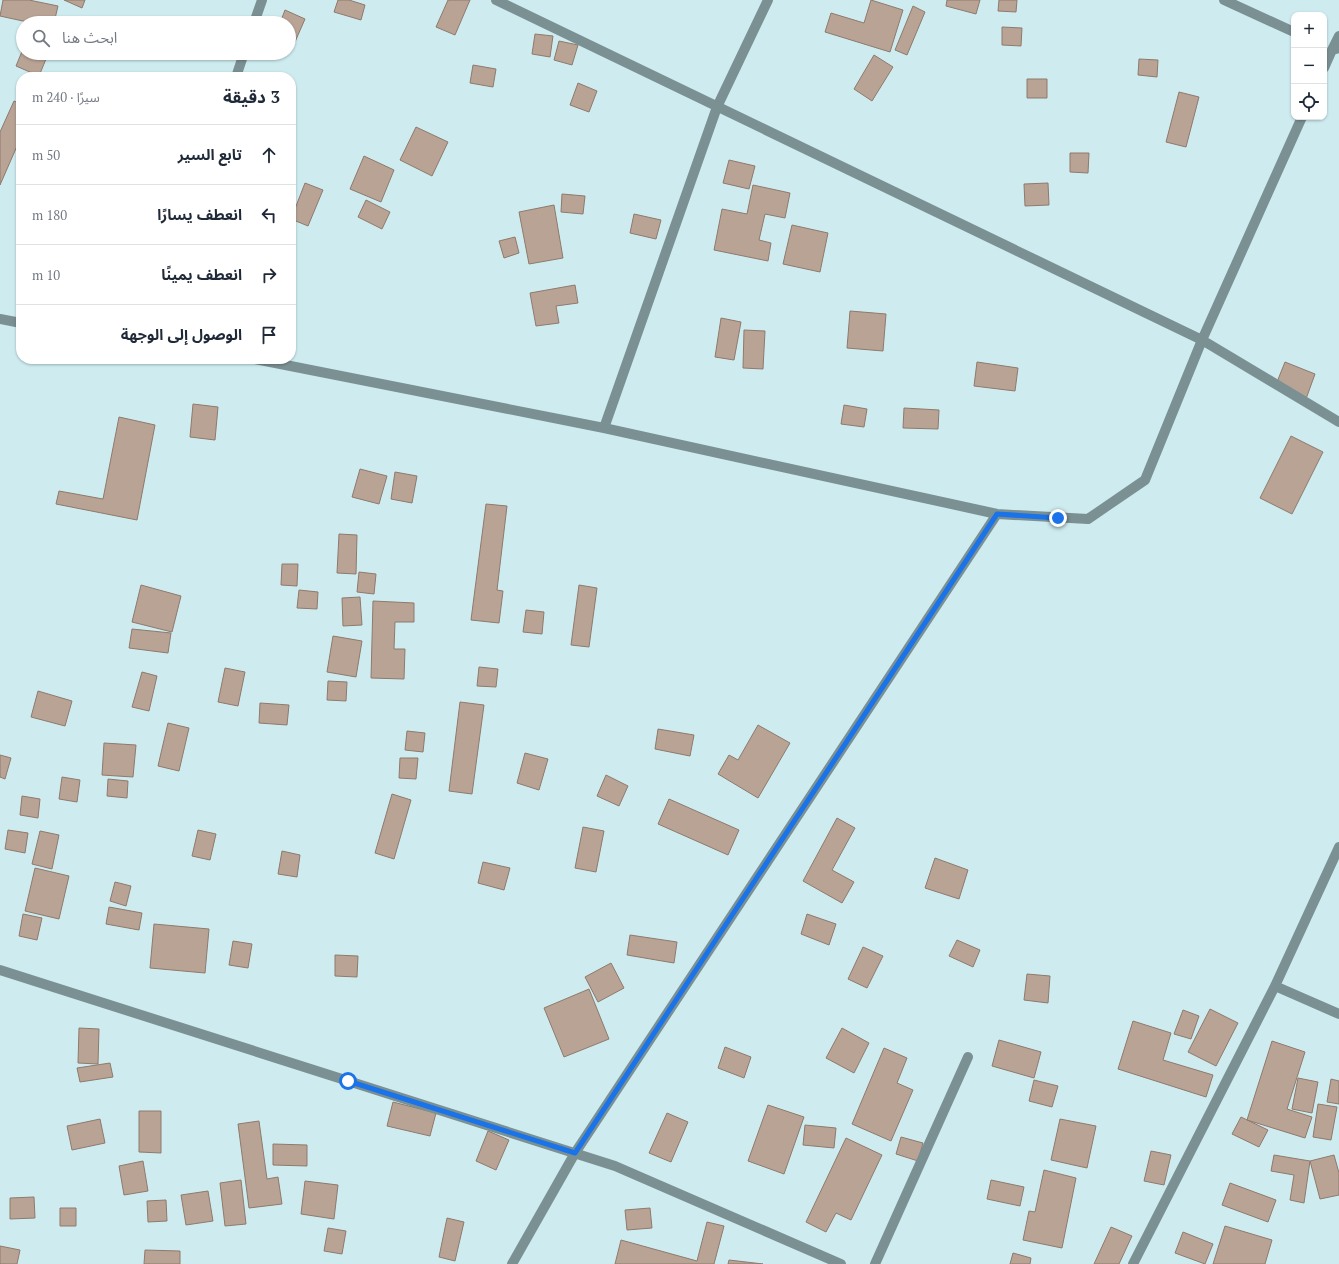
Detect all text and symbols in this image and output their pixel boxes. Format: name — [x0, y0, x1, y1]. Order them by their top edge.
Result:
map controls — [1291, 12, 1327, 120]
button: + — [1291, 12, 1327, 48]
search box — [16, 16, 296, 60]
icon: search — [30, 27, 52, 49]
text: ابحث هنا — [62, 27, 117, 47]
button: − — [1291, 48, 1327, 84]
button: locate — [1291, 84, 1327, 120]
text: 3 دقيقة — [223, 85, 280, 108]
text: سيرًا · 240 m — [32, 88, 100, 106]
text: تابع السير — [178, 144, 242, 164]
icon: ahead — [258, 144, 280, 166]
text: 50 m — [32, 146, 60, 164]
text: انعطف يسارًا — [157, 204, 242, 224]
icon: left — [258, 204, 280, 226]
text: 180 m — [32, 206, 67, 224]
text: انعطف يمينًا — [161, 264, 242, 284]
icon: right — [258, 264, 280, 286]
text: 10 m — [32, 266, 60, 284]
text: الوصول إلى الوجهة — [121, 324, 242, 344]
icon: arrive — [258, 324, 280, 346]
route end — [1049, 509, 1067, 527]
route start — [339, 1072, 357, 1090]

